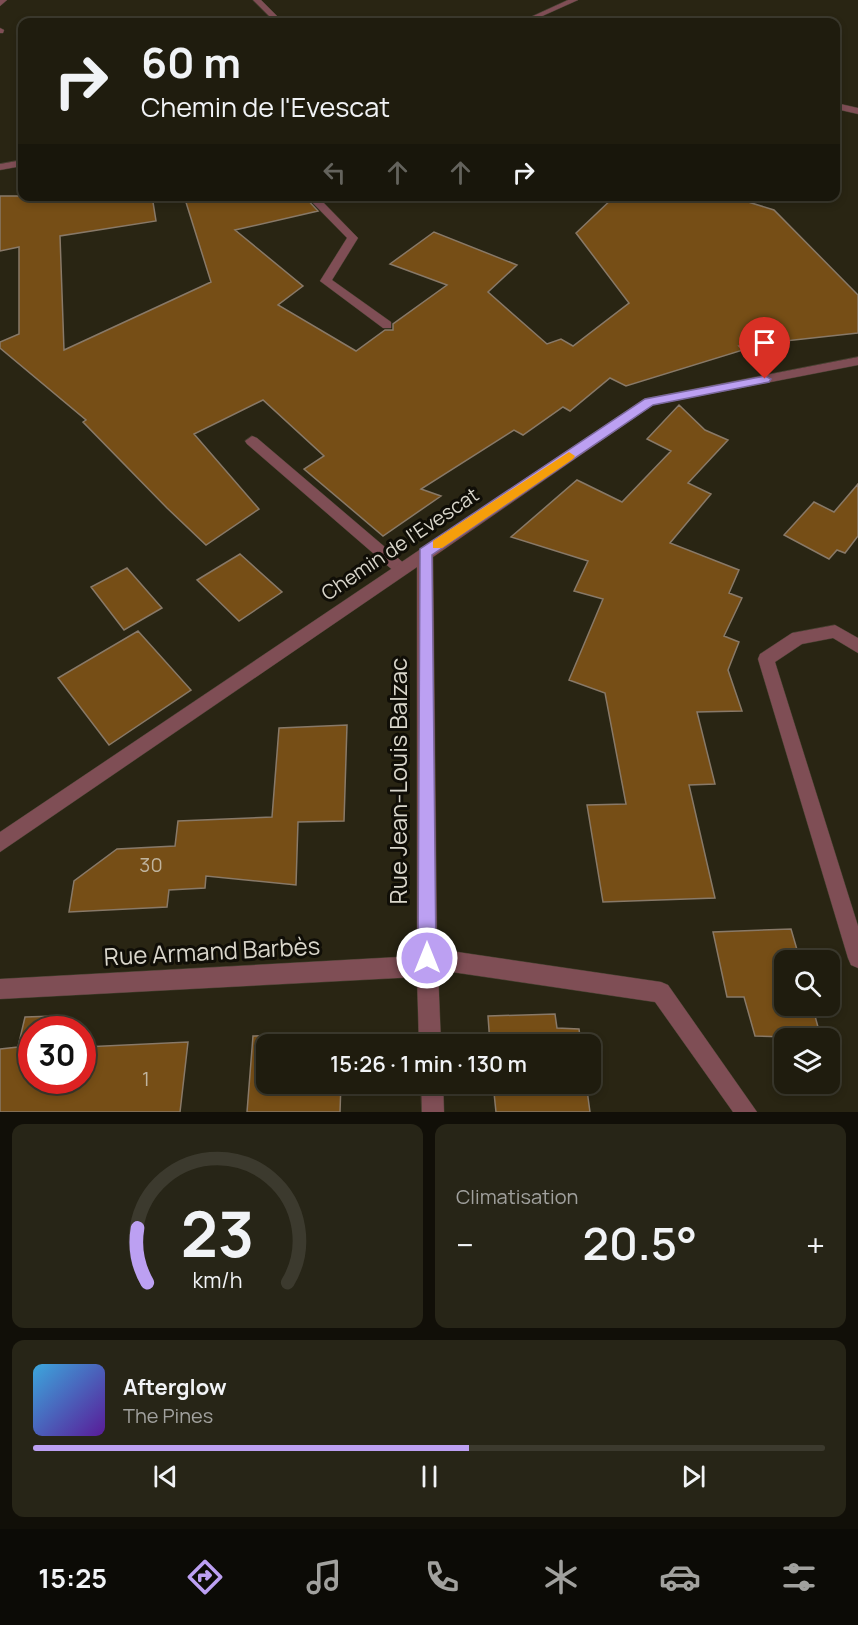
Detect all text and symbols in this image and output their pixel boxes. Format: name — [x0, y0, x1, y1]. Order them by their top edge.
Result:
text: 60 m — [141, 33, 241, 91]
icon: right — [42, 42, 120, 120]
text: Chemin de l'Evescat — [141, 88, 390, 125]
icon: left — [318, 156, 351, 189]
icon: ahead — [381, 156, 414, 189]
icon: ahead — [444, 156, 477, 189]
icon: right — [507, 156, 540, 189]
pin — [739, 317, 790, 379]
icon: arrive — [748, 326, 781, 359]
street label: Chemin de l'Evescat — [316, 481, 484, 606]
street label: Rue Jean-Louis Balzac — [381, 658, 414, 904]
house number: 30 — [139, 851, 163, 878]
position arrow — [395, 926, 459, 990]
street label: Rue Armand Barbès — [103, 928, 321, 973]
map controls — [774, 950, 840, 1094]
button: search — [774, 950, 840, 1016]
speed limit sign: 30 — [18, 1016, 96, 1094]
button: layers — [774, 1028, 840, 1094]
text: 15:26 · 1 min · 130 m — [330, 1049, 527, 1079]
house number: 1 — [142, 1065, 150, 1092]
text: Climatisation — [456, 1183, 578, 1210]
text: 23 — [181, 1190, 254, 1276]
text: 20.5° — [583, 1212, 697, 1274]
text: − — [456, 1222, 474, 1267]
text: + — [806, 1222, 825, 1267]
text: km/h — [193, 1265, 242, 1294]
text: Afterglow — [123, 1372, 227, 1402]
text: The Pines — [123, 1402, 213, 1429]
icon: previous — [149, 1460, 182, 1493]
icon: pause — [413, 1460, 446, 1493]
icon: next — [677, 1460, 710, 1493]
icon: directions — [184, 1556, 226, 1598]
icon: music — [303, 1556, 345, 1598]
icon: phone — [421, 1556, 463, 1598]
icon: climate — [540, 1556, 582, 1598]
icon: car — [659, 1556, 701, 1598]
icon: filters — [778, 1556, 820, 1598]
text: 15:25 — [38, 1559, 107, 1596]

